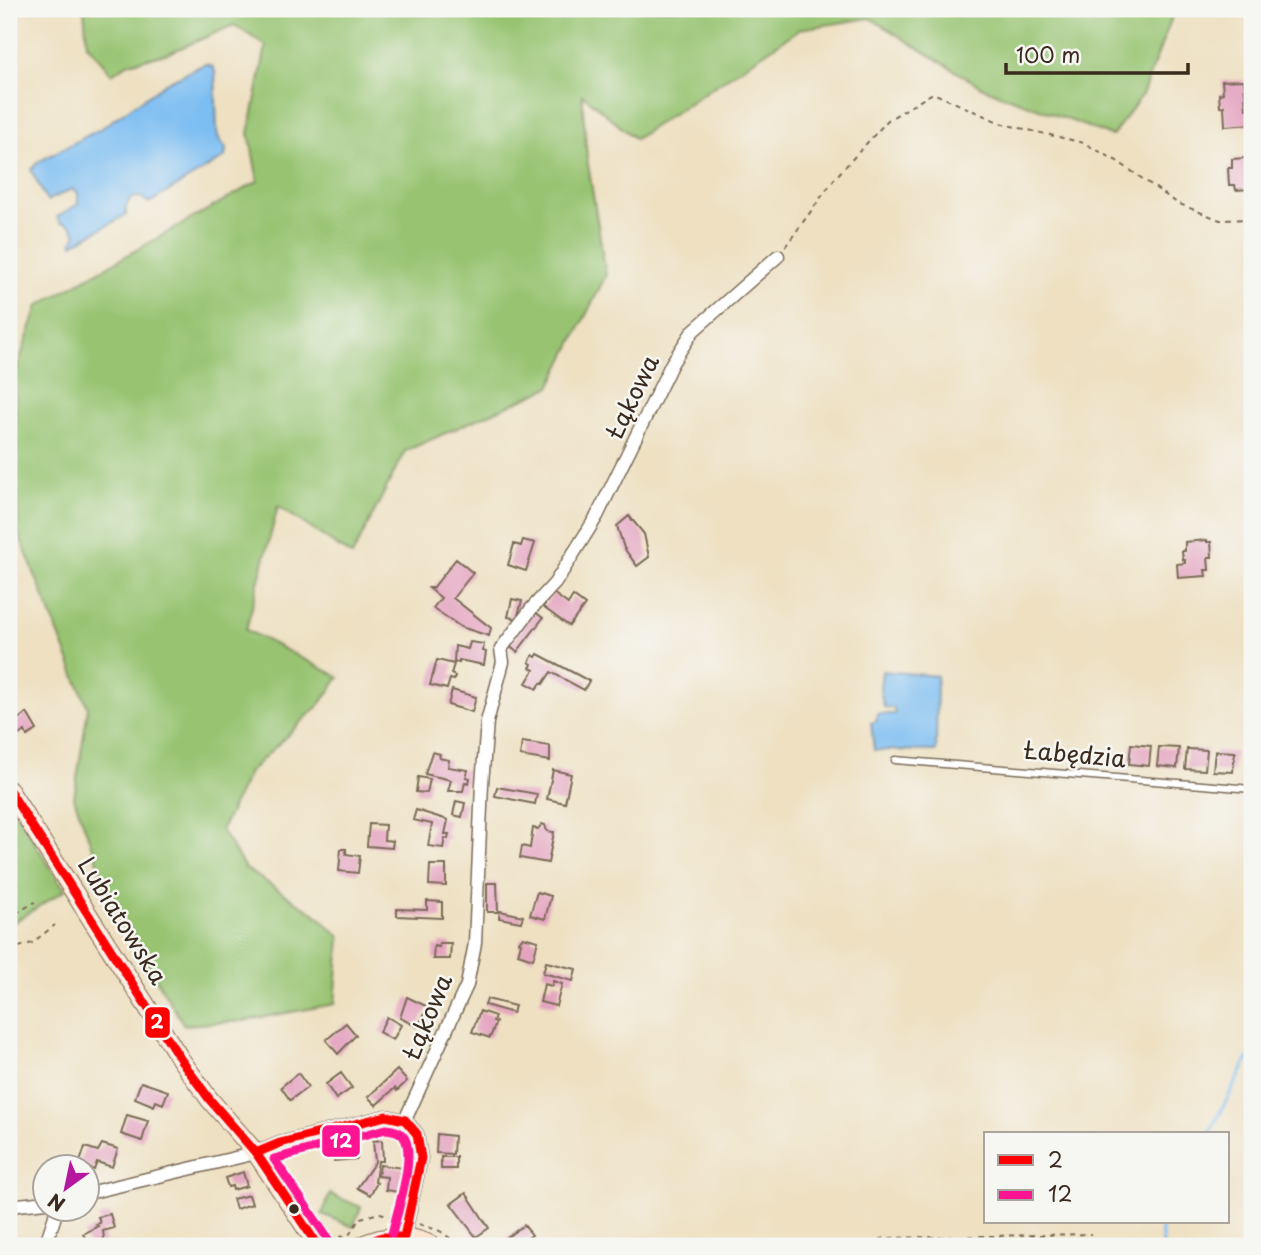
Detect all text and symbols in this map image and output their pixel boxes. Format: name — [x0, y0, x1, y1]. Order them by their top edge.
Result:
scale bar — [1006, 32, 1188, 76]
text: 100 m — [1016, 38, 1080, 70]
street label: Łąkowa — [595, 348, 667, 445]
street label: Łabędzia — [1022, 731, 1128, 775]
street label: Lubiatowska — [70, 849, 177, 991]
street label: Łąkowa — [392, 968, 460, 1065]
line badge: 2 — [144, 1006, 171, 1039]
text: 2 — [150, 1007, 164, 1035]
line badge: 12 — [321, 1124, 361, 1158]
text: 12 — [330, 1126, 352, 1154]
legend — [984, 1132, 1230, 1224]
text: 2 — [1048, 1143, 1063, 1175]
north arrow — [32, 1154, 102, 1224]
text: 12 — [1048, 1177, 1072, 1209]
text: N — [42, 1187, 70, 1219]
unlabelled marker — [287, 1202, 301, 1216]

